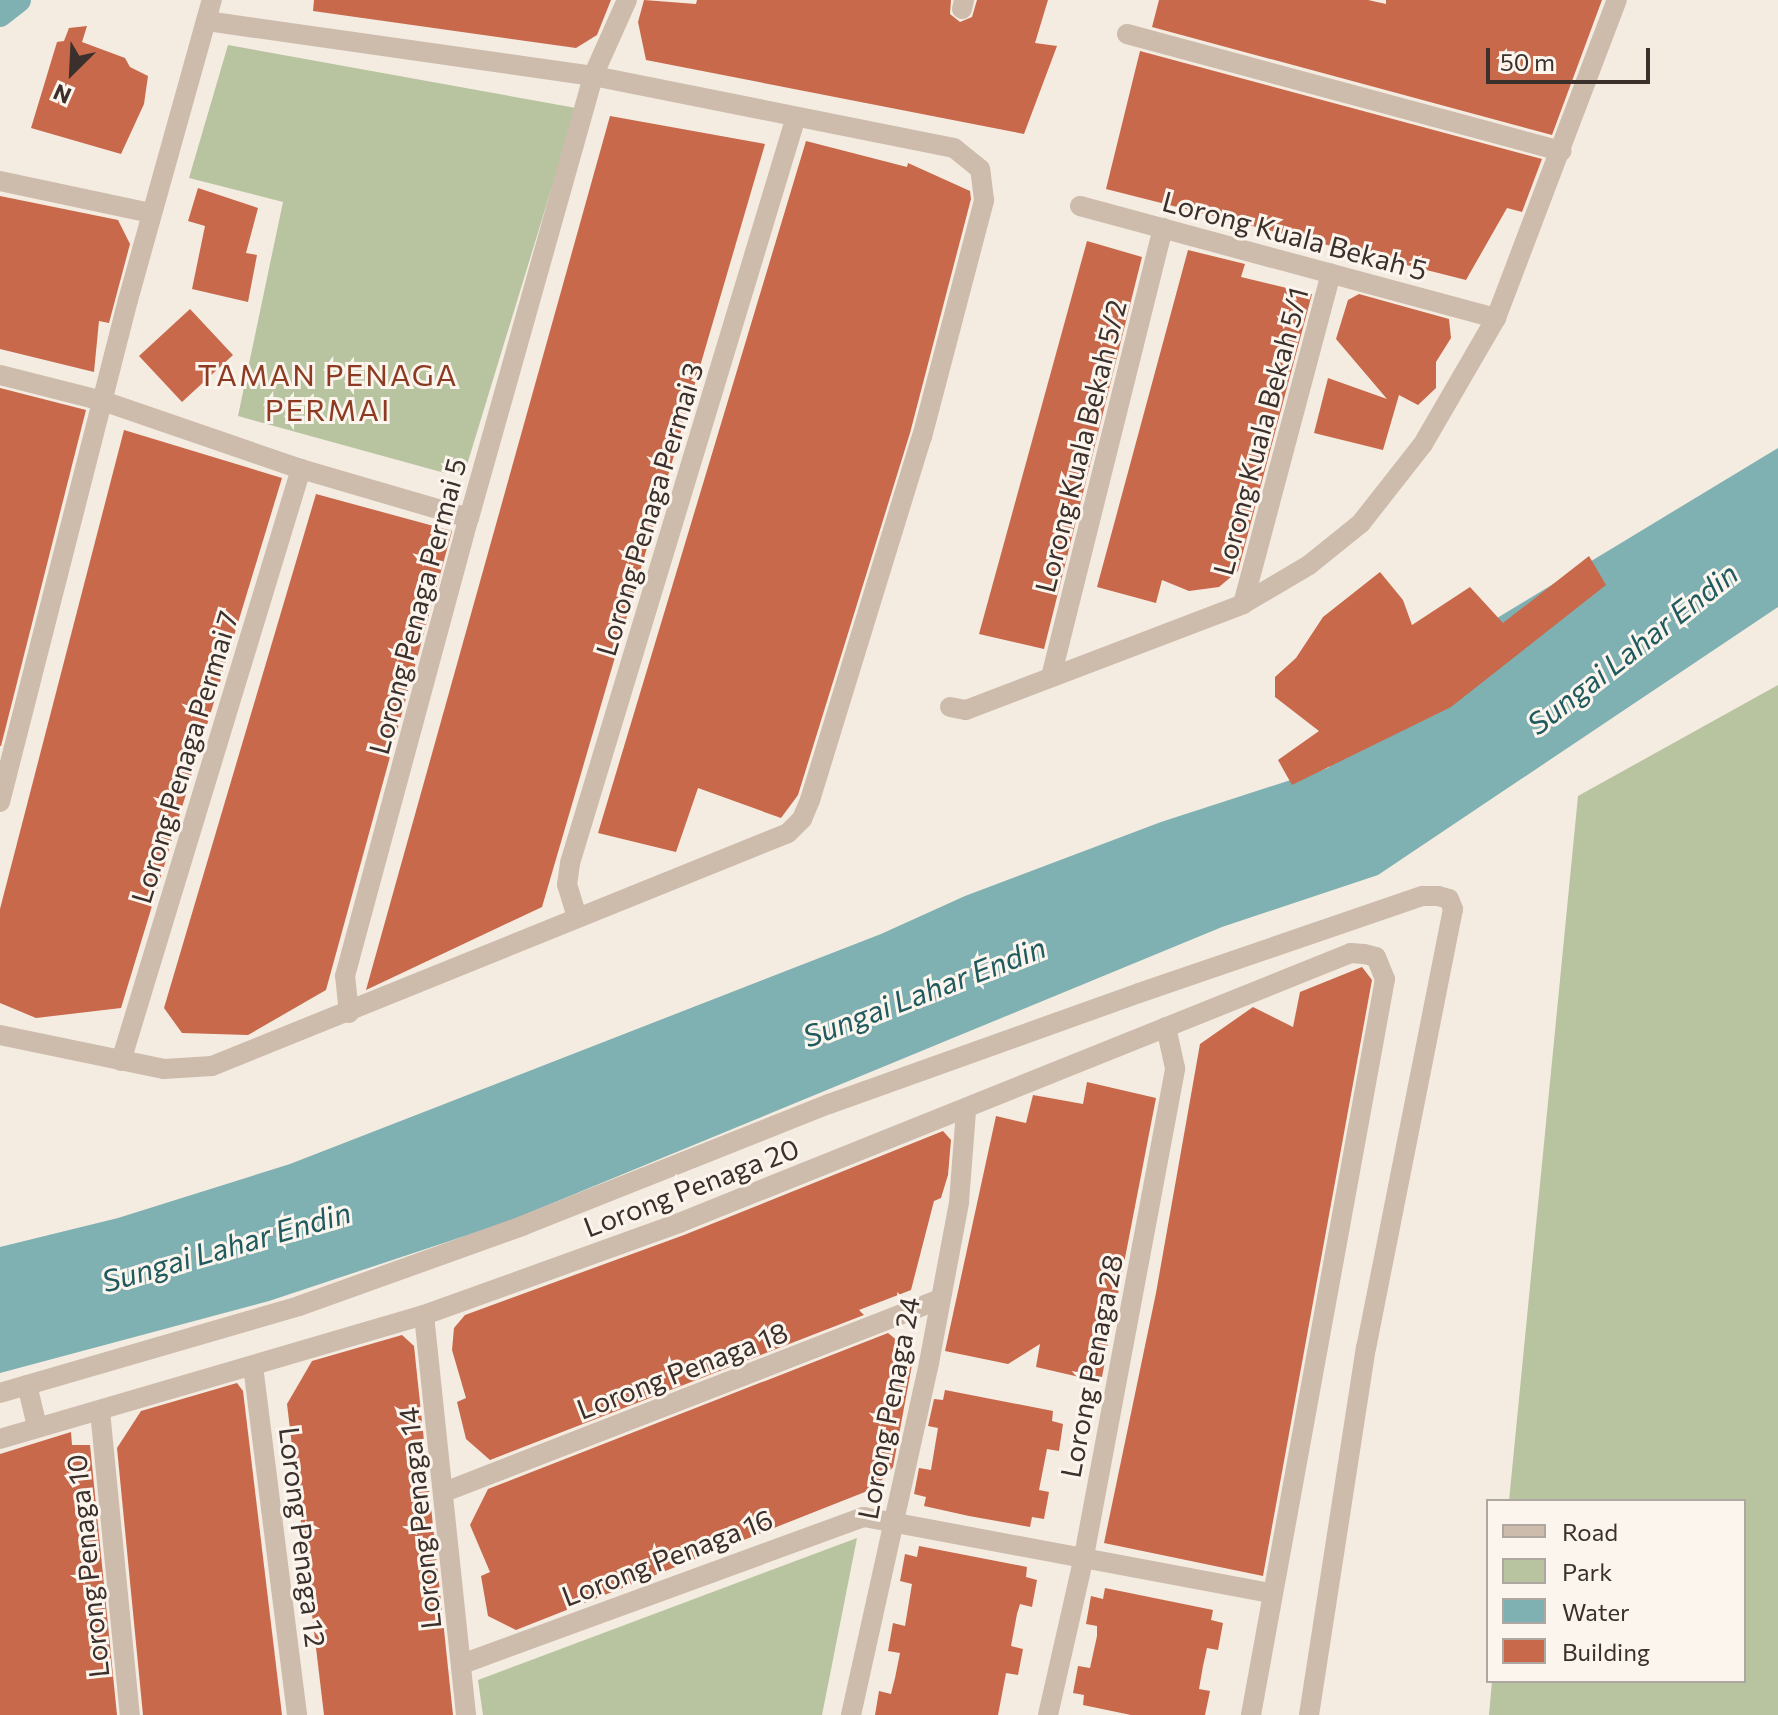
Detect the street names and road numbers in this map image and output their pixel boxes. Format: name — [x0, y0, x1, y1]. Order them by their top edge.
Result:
street label: Lorong Kuala Bekah 5 — [1159, 183, 1431, 287]
street label: Lorong Kuala Bekah 5/1 — [1205, 283, 1315, 579]
street label: Lorong Kuala Bekah 5/2 — [1027, 296, 1133, 596]
street label: Lorong Penaga Permai 3 — [588, 358, 710, 660]
street label: Lorong Penaga Permai 5 — [361, 454, 473, 758]
street label: Lorong Penaga Permai 7 — [124, 607, 244, 907]
street label: Lorong Penaga 20 — [579, 1130, 803, 1244]
street label: Lorong Penaga 28 — [1053, 1252, 1129, 1480]
street label: Lorong Penaga 24 — [850, 1294, 926, 1522]
street label: Lorong Penaga 18 — [572, 1314, 792, 1426]
street label: Lorong Penaga 14 — [391, 1405, 447, 1631]
street label: Lorong Penaga 12 — [273, 1425, 333, 1649]
street label: Lorong Penaga 10 — [59, 1453, 115, 1679]
street label: Lorong Penaga 16 — [557, 1501, 777, 1613]

